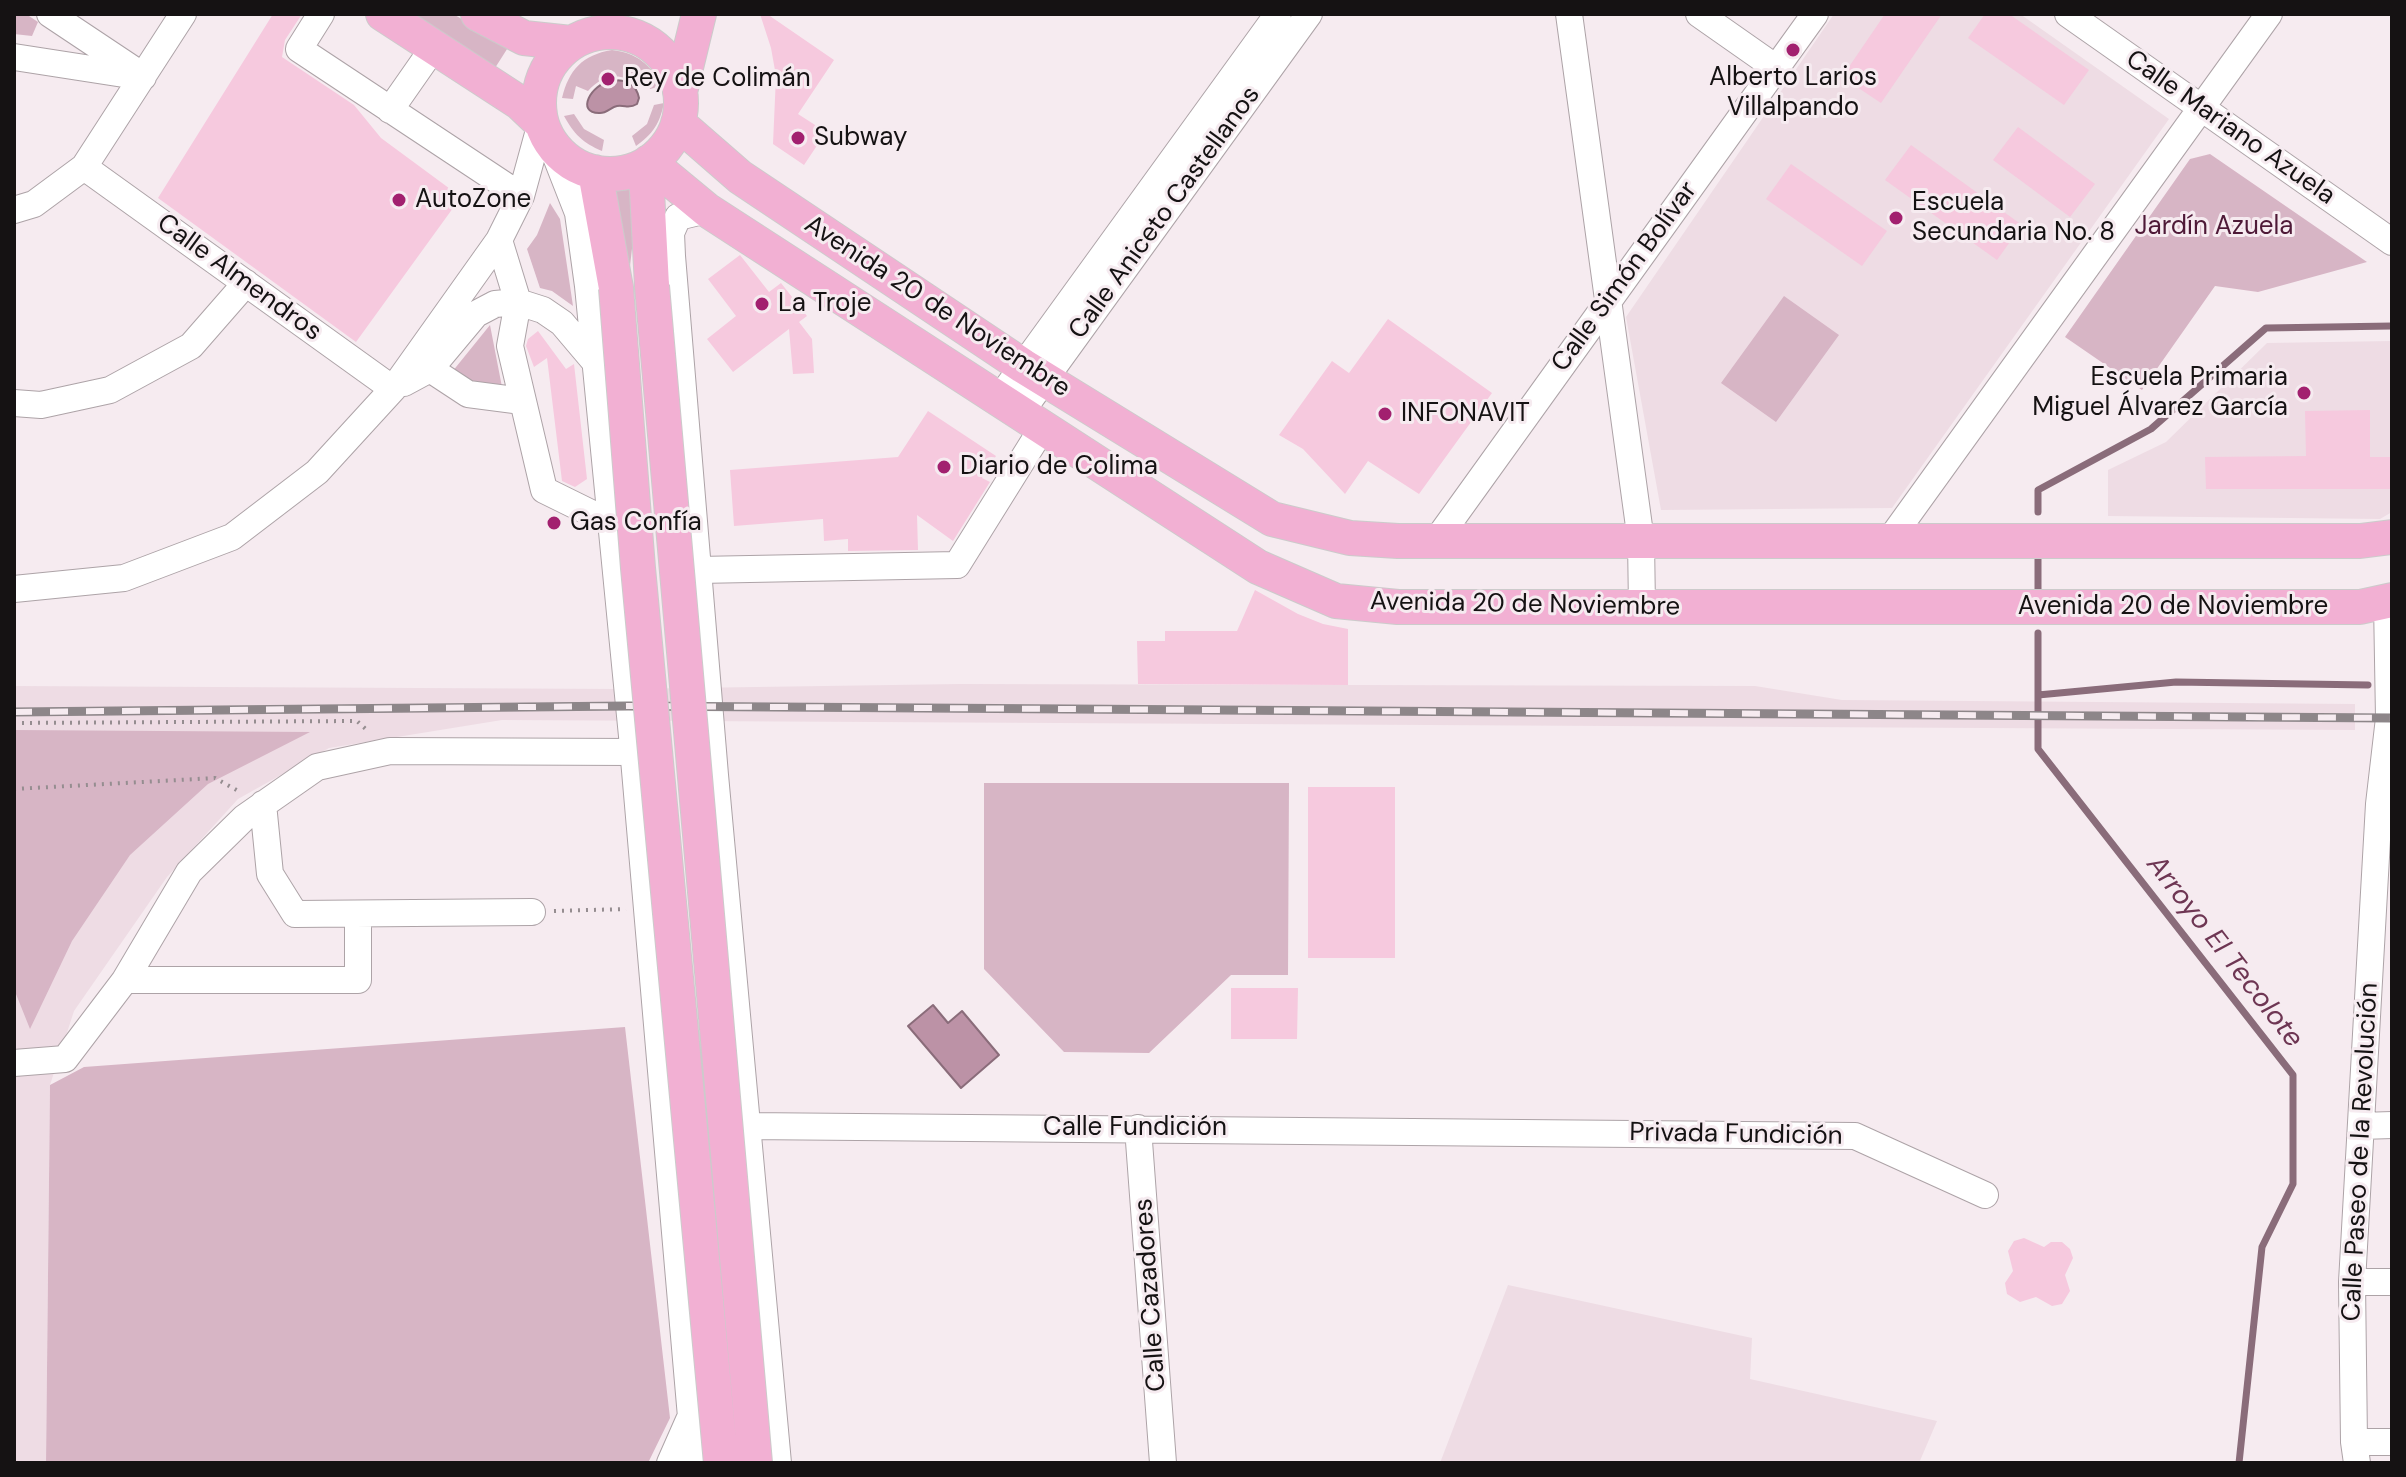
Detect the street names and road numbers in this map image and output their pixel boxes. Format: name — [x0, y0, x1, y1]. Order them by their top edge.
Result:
street label: Calle Mariano Azuela — [2119, 44, 2341, 212]
street label: Calle Aniceto Castellanos — [1063, 81, 1267, 345]
street label: Calle Simón Bolívar — [1546, 176, 1704, 378]
street label: Calle Almendros — [151, 208, 327, 348]
street label: Avenida 20 de Noviembre — [798, 209, 1076, 405]
street label: Avenida 20 de Noviembre — [1370, 587, 1680, 623]
street label: Avenida 20 de Noviembre — [2018, 591, 2328, 623]
street label: Calle Paseo de la Revolución — [2337, 982, 2385, 1322]
street label: Calle Fundición — [1043, 1112, 1227, 1144]
street label: Privada Fundición — [1629, 1118, 1843, 1152]
street label: Calle Cazadores — [1129, 1197, 1173, 1393]

